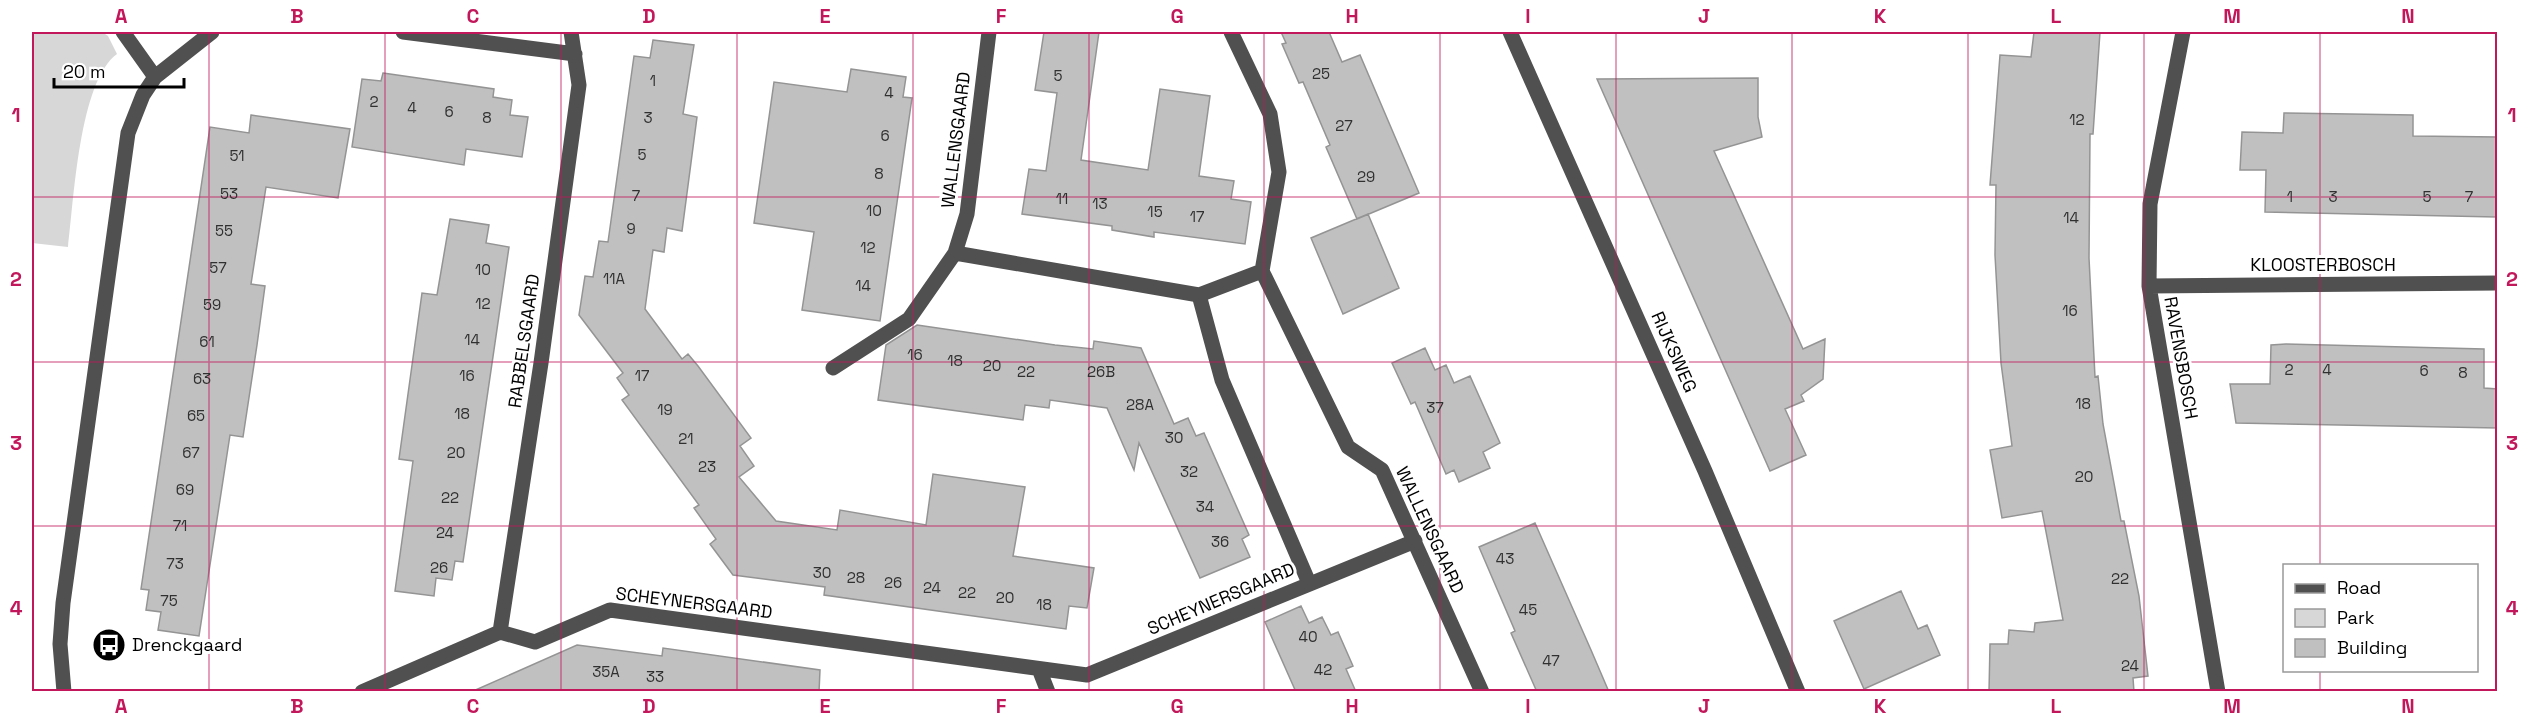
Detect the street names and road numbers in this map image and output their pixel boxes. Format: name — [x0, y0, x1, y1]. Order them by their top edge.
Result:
street label: WALLENSGAARD — [936, 70, 975, 209]
street label: KLOOSTERBOSCH — [2250, 253, 2396, 276]
street label: RABBELSGAARD — [503, 272, 544, 410]
street label: RAVENSBOSCH — [2159, 295, 2204, 421]
street label: RIJKSWEG — [1646, 308, 1702, 396]
street label: WALLENSGAARD — [1391, 463, 1470, 597]
street label: SCHEYNERSGAARD — [1144, 557, 1298, 640]
street label: SCHEYNERSGAARD — [614, 581, 774, 624]

